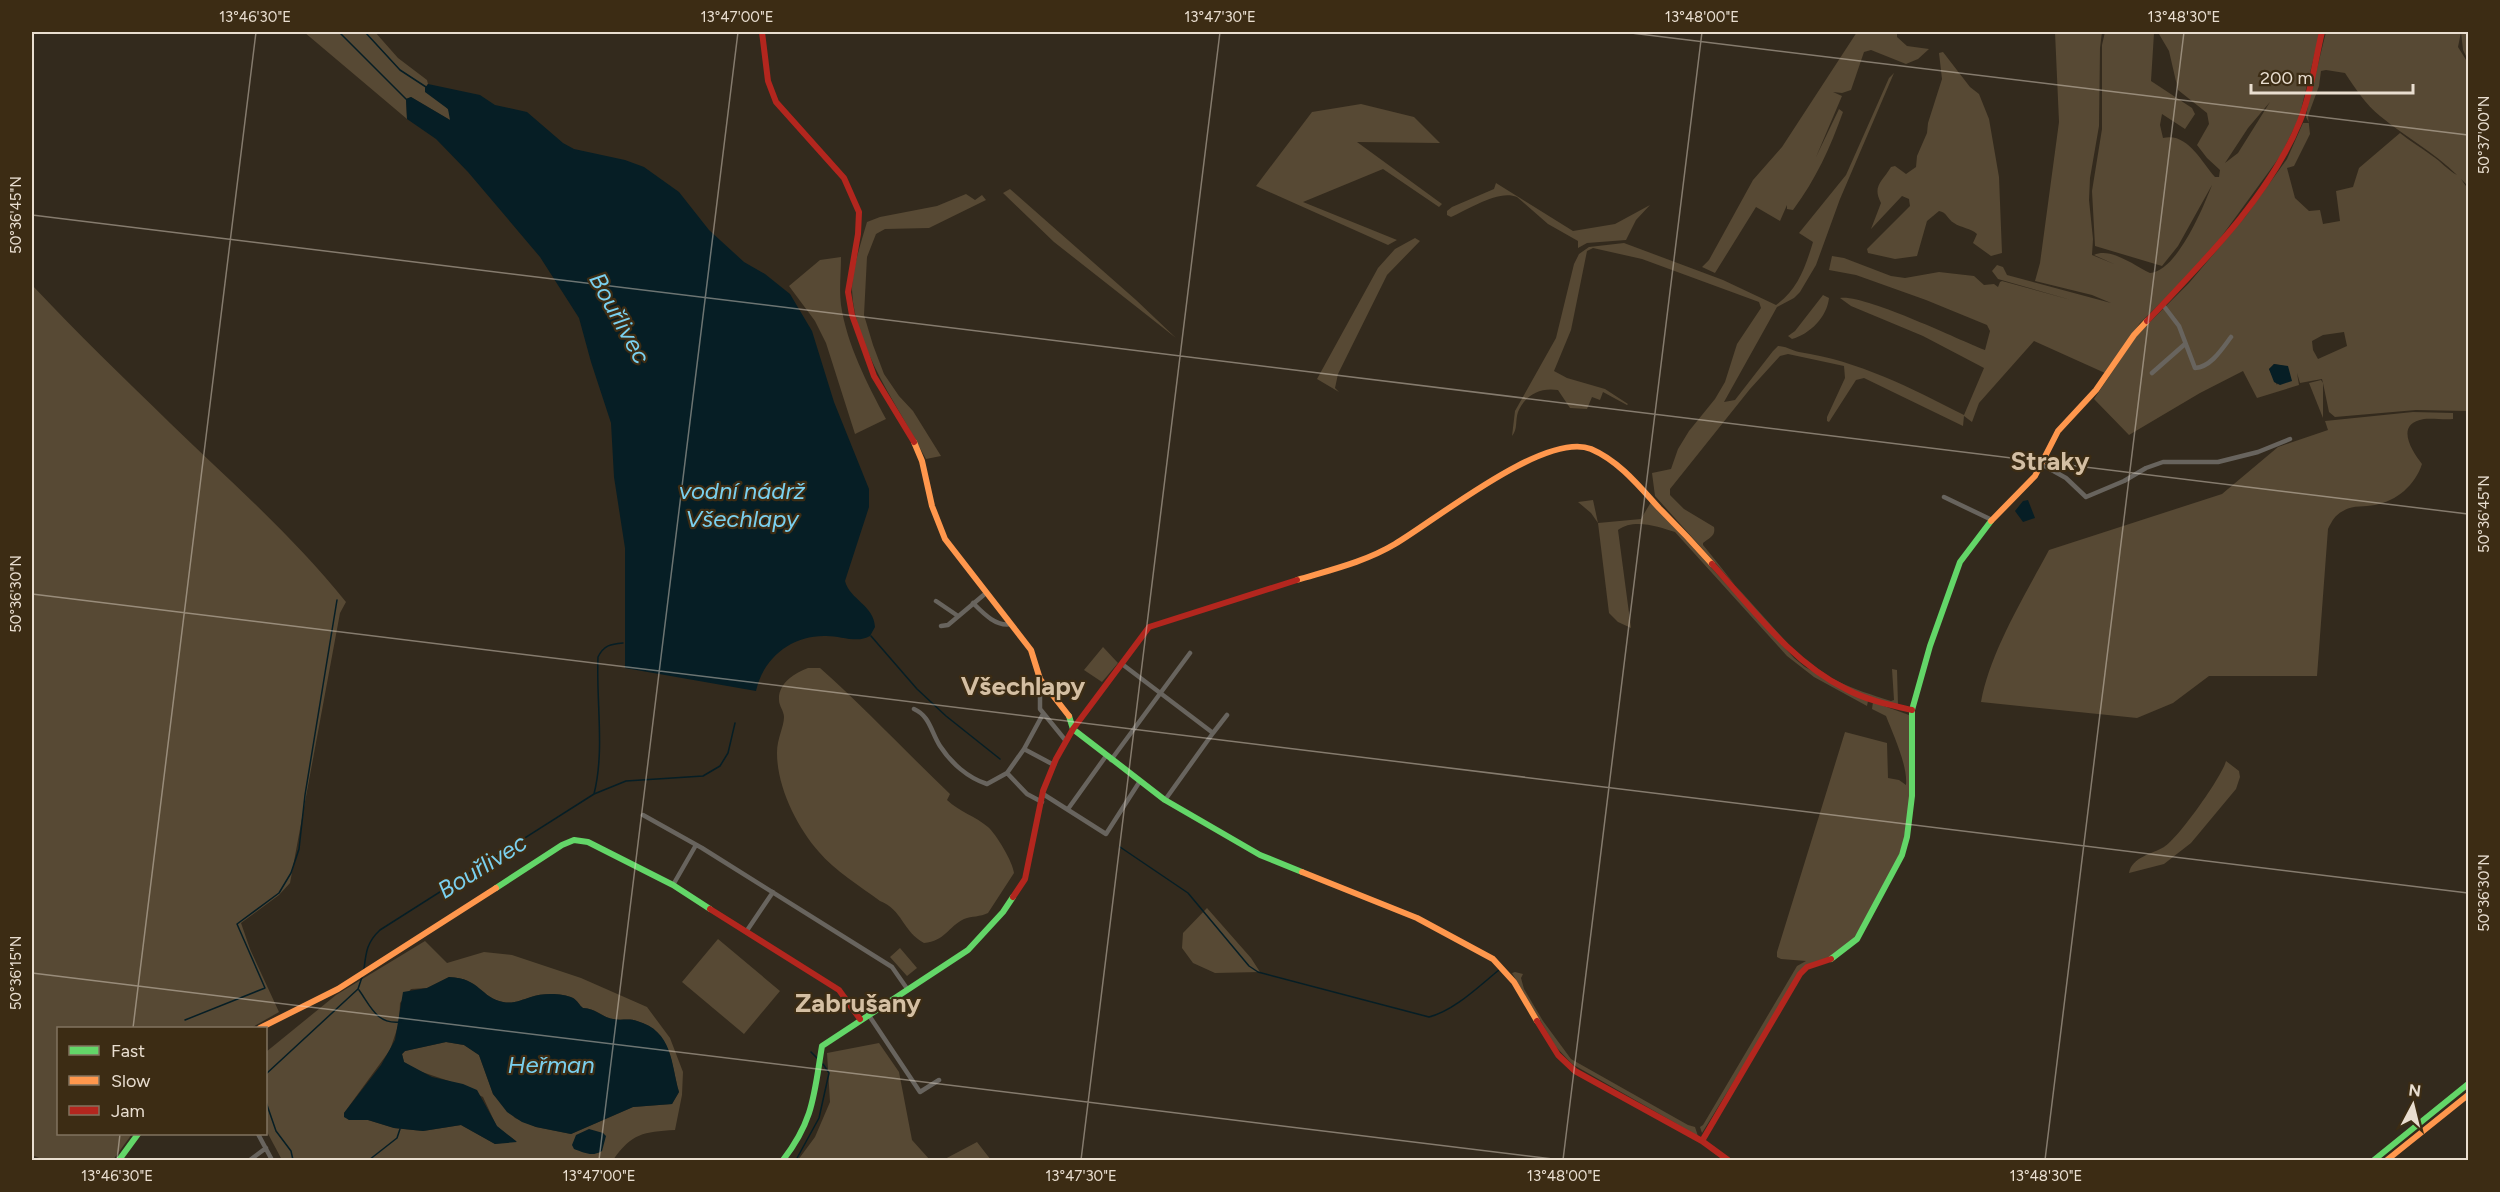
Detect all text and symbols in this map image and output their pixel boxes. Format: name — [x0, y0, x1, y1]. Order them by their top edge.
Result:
text: 13°46'30"E — [219, 8, 291, 26]
text: 13°47'00"E — [700, 8, 774, 26]
text: 13°47'30"E — [1184, 8, 1256, 26]
text: 13°48'00"E — [1665, 8, 1739, 26]
text: 13°48'30"E — [2148, 8, 2220, 26]
scale bar — [2251, 57, 2413, 95]
text: 200 m — [2260, 67, 2313, 89]
text: 50°37'00"N — [2475, 96, 2493, 174]
text: 50°36'45"N — [7, 176, 25, 254]
water label: Bouřlivec — [583, 267, 657, 369]
district label: Straky — [2011, 445, 2089, 477]
text: 50°36'45"N — [2475, 475, 2493, 553]
water label: vodní nádrž Všechlapy — [679, 476, 806, 533]
text: 50°36'30"N — [7, 555, 25, 633]
district label: Všechlapy — [961, 670, 1085, 702]
water label: Bouřlivec — [432, 827, 532, 905]
text: 50°36'30"N — [2475, 854, 2493, 932]
text: 50°36'15"N — [7, 936, 25, 1010]
district label: Zabrušany — [795, 987, 921, 1019]
legend — [57, 1027, 267, 1135]
text: Fast — [111, 1040, 145, 1062]
water label: Heřman — [507, 1050, 595, 1079]
text: Slow — [111, 1070, 150, 1092]
north arrow — [2383, 1075, 2443, 1135]
text: N — [2407, 1080, 2422, 1101]
text: Jam — [111, 1100, 145, 1122]
text: 13°46'30"E — [81, 1167, 153, 1185]
text: 13°47'00"E — [562, 1167, 636, 1185]
text: 13°47'30"E — [1045, 1167, 1117, 1185]
text: 13°48'00"E — [1527, 1167, 1601, 1185]
text: 13°48'30"E — [2010, 1167, 2082, 1185]

